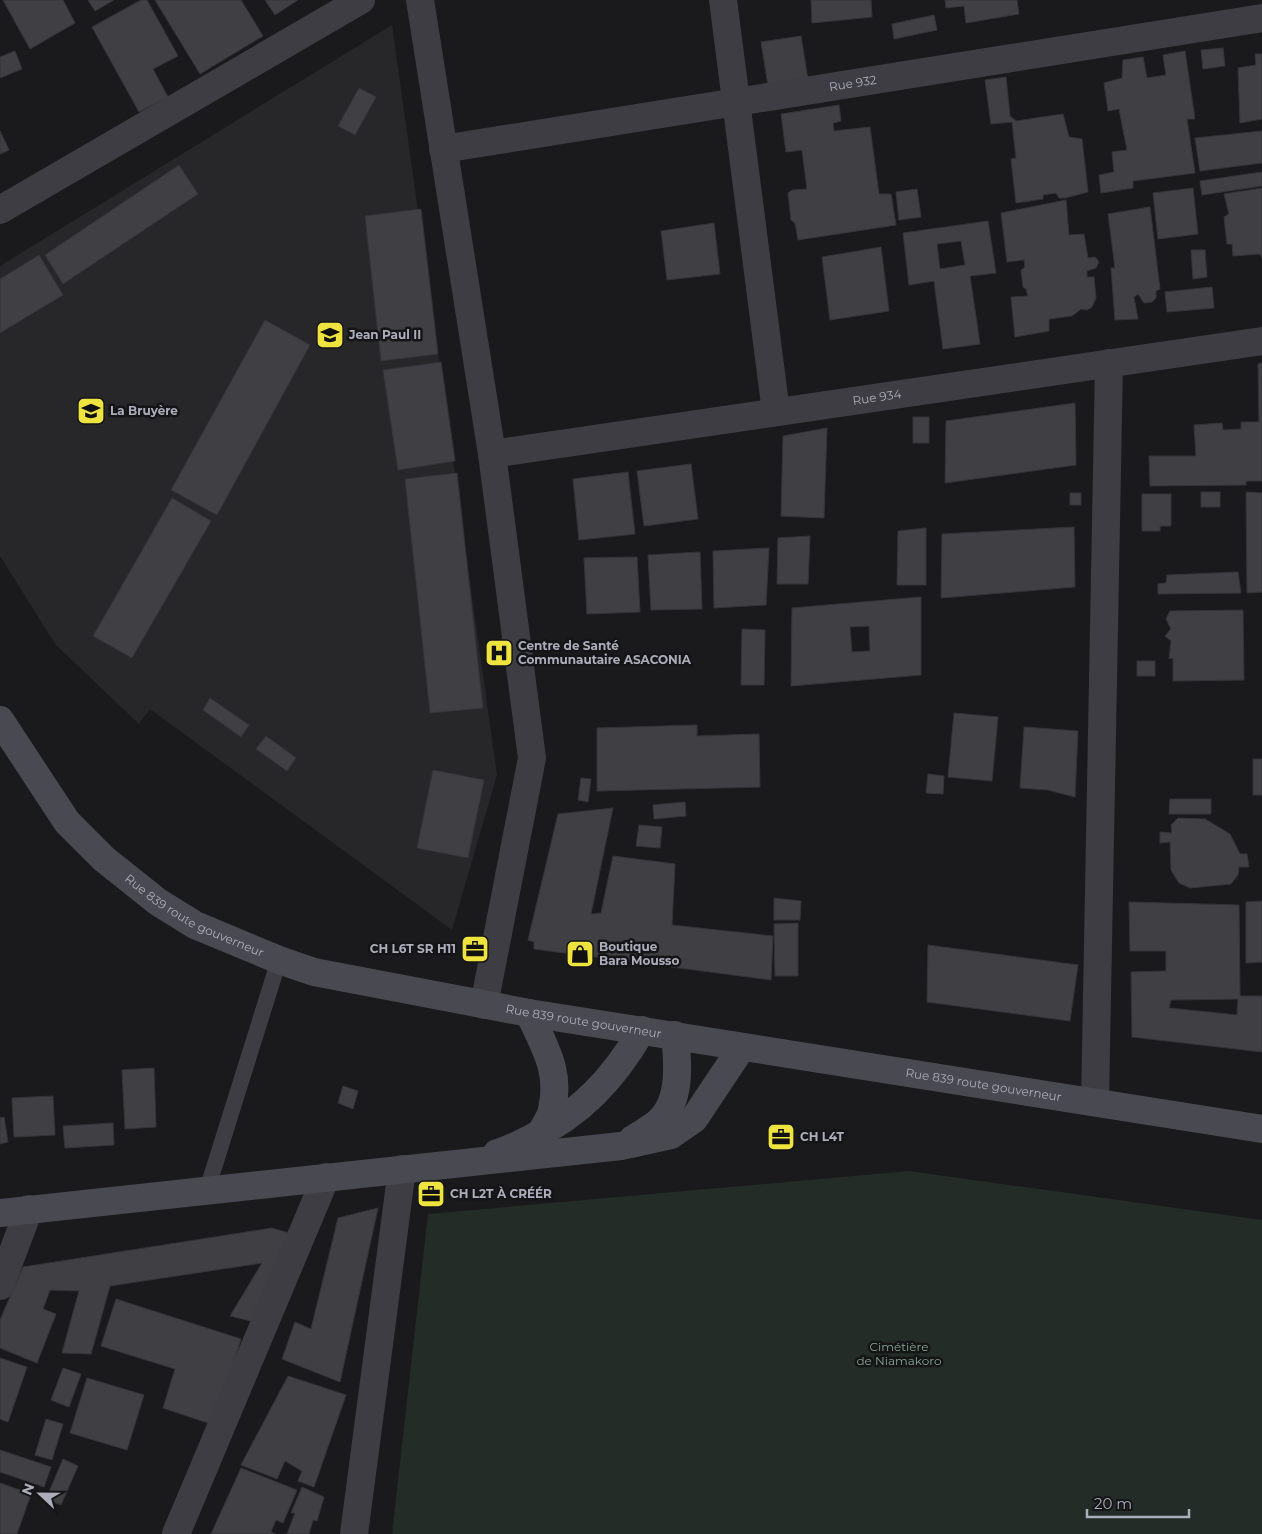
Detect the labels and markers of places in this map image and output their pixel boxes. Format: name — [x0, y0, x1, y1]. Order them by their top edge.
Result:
school or university icon: Jean Paul II — [315, 320, 345, 350]
place label: Jean Paul II — [348, 327, 421, 342]
school or university icon: La Bruyère — [76, 396, 106, 426]
place label: La Bruyère — [110, 403, 178, 418]
hospital icon: Centre de Santé Communautaire ASACONIA — [484, 638, 514, 668]
place label: Centre de Santé Communautaire ASACONIA — [518, 638, 692, 667]
office icon: CH L6T SR H11 — [460, 934, 490, 964]
shop icon: Boutique Bara Mousso — [565, 939, 595, 969]
place label: Boutique Bara Mousso — [599, 939, 679, 968]
place label: CH L6T SR H11 — [370, 941, 456, 956]
office icon: CH L4T — [766, 1122, 796, 1152]
place label: CH L4T — [800, 1129, 844, 1144]
office icon: CH L2T À CRÉÉR — [416, 1179, 446, 1209]
place label: CH L2T À CRÉÉR — [450, 1186, 552, 1201]

